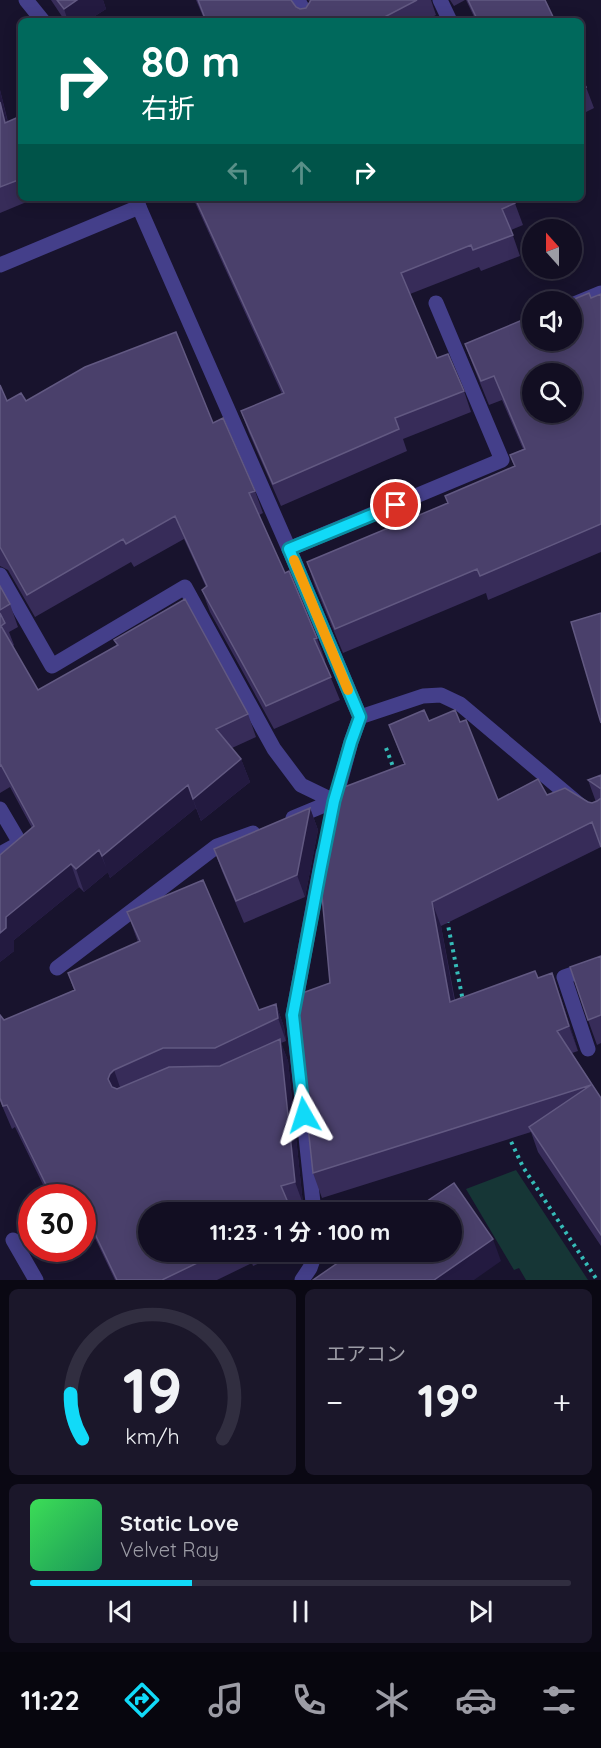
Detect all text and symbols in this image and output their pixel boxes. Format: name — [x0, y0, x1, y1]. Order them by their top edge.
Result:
text: 80 m — [141, 35, 240, 88]
icon: right — [42, 42, 120, 120]
text: 右折 — [141, 91, 195, 125]
icon: left — [222, 156, 255, 189]
icon: ahead — [285, 156, 318, 189]
icon: right — [348, 156, 381, 189]
north arrow — [522, 219, 582, 279]
map controls — [522, 219, 582, 423]
button: sound — [522, 291, 582, 351]
button: search — [522, 363, 582, 423]
pin — [370, 479, 421, 530]
icon: arrive — [379, 488, 412, 521]
position arrow — [272, 1083, 336, 1147]
speed limit sign: 30 — [18, 1184, 96, 1262]
text: 11:23 · 1 分 · 100 m — [210, 1218, 390, 1246]
text: エアコン — [326, 1341, 406, 1366]
text: 19 — [123, 1351, 182, 1429]
text: 19° — [417, 1372, 478, 1428]
text: − — [326, 1381, 343, 1422]
text: + — [552, 1381, 571, 1422]
text: km/h — [125, 1423, 180, 1449]
text: Static Love — [120, 1509, 239, 1537]
text: Velvet Ray — [120, 1537, 219, 1562]
icon: previous — [104, 1595, 137, 1628]
icon: pause — [284, 1595, 317, 1628]
icon: next — [464, 1595, 497, 1628]
icon: directions — [121, 1679, 163, 1721]
icon: music — [205, 1679, 247, 1721]
icon: phone — [288, 1679, 330, 1721]
icon: climate — [371, 1679, 413, 1721]
icon: car — [455, 1679, 497, 1721]
icon: filters — [538, 1679, 580, 1721]
text: 11:22 — [21, 1683, 80, 1717]

